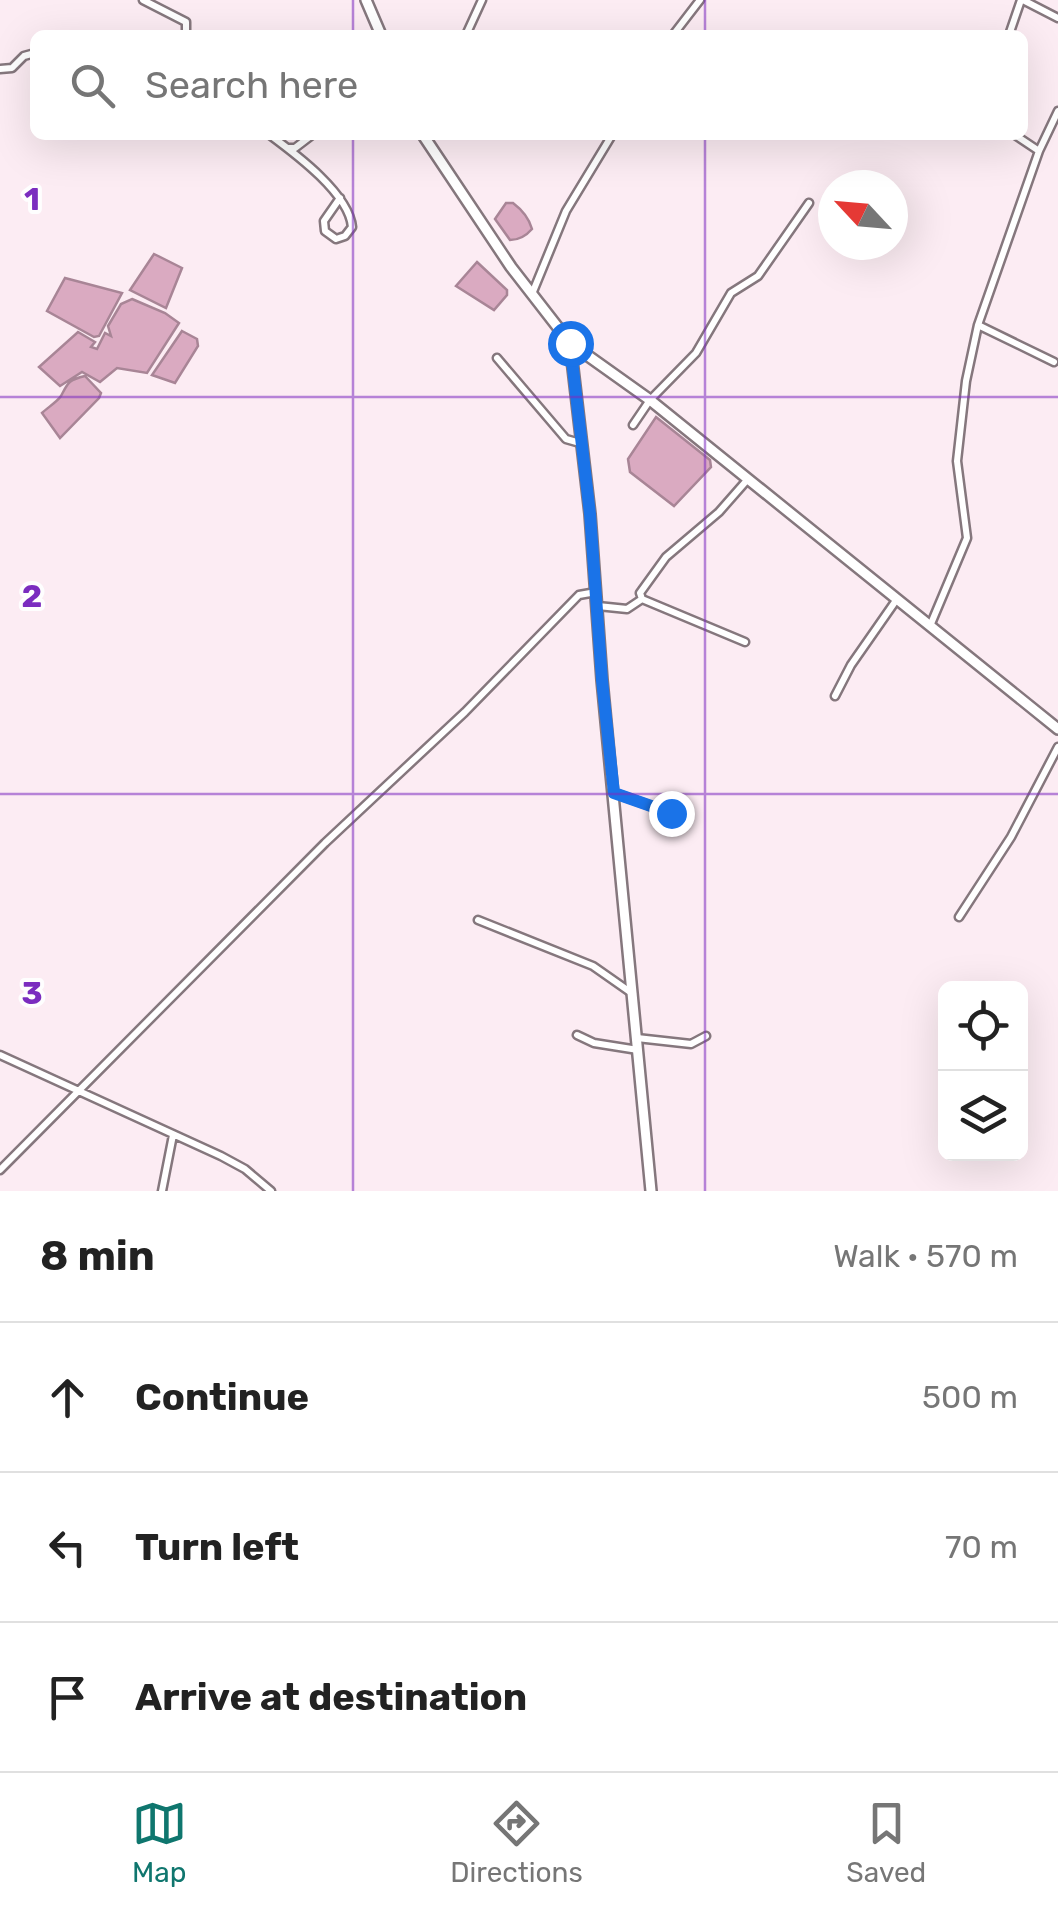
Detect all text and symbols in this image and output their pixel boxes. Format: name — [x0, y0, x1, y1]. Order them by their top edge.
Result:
search box — [30, 30, 1028, 140]
icon: search — [65, 58, 120, 113]
text: Search here — [145, 62, 358, 108]
north arrow — [818, 170, 908, 260]
text: 1 — [24, 180, 40, 218]
route start — [548, 321, 594, 367]
text: 2 — [22, 577, 42, 615]
route end — [649, 791, 695, 837]
text: 3 — [21, 974, 43, 1012]
map controls — [938, 981, 1028, 1161]
button: locate — [938, 981, 1028, 1071]
button: layers — [938, 1071, 1028, 1161]
text: 8 min — [40, 1231, 155, 1281]
text: Walk · 570 m — [833, 1237, 1018, 1275]
icon: ahead — [40, 1370, 95, 1425]
text: Continue — [135, 1374, 309, 1420]
text: 500 m — [922, 1378, 1018, 1416]
icon: left — [40, 1520, 95, 1575]
text: Turn left — [135, 1524, 299, 1570]
text: 70 m — [945, 1528, 1018, 1566]
icon: arrive — [40, 1670, 95, 1725]
text: Arrive at destination — [135, 1674, 527, 1720]
tab: Map — [132, 1796, 187, 1889]
tab: Directions — [450, 1796, 583, 1889]
tab: Saved — [846, 1796, 926, 1889]

